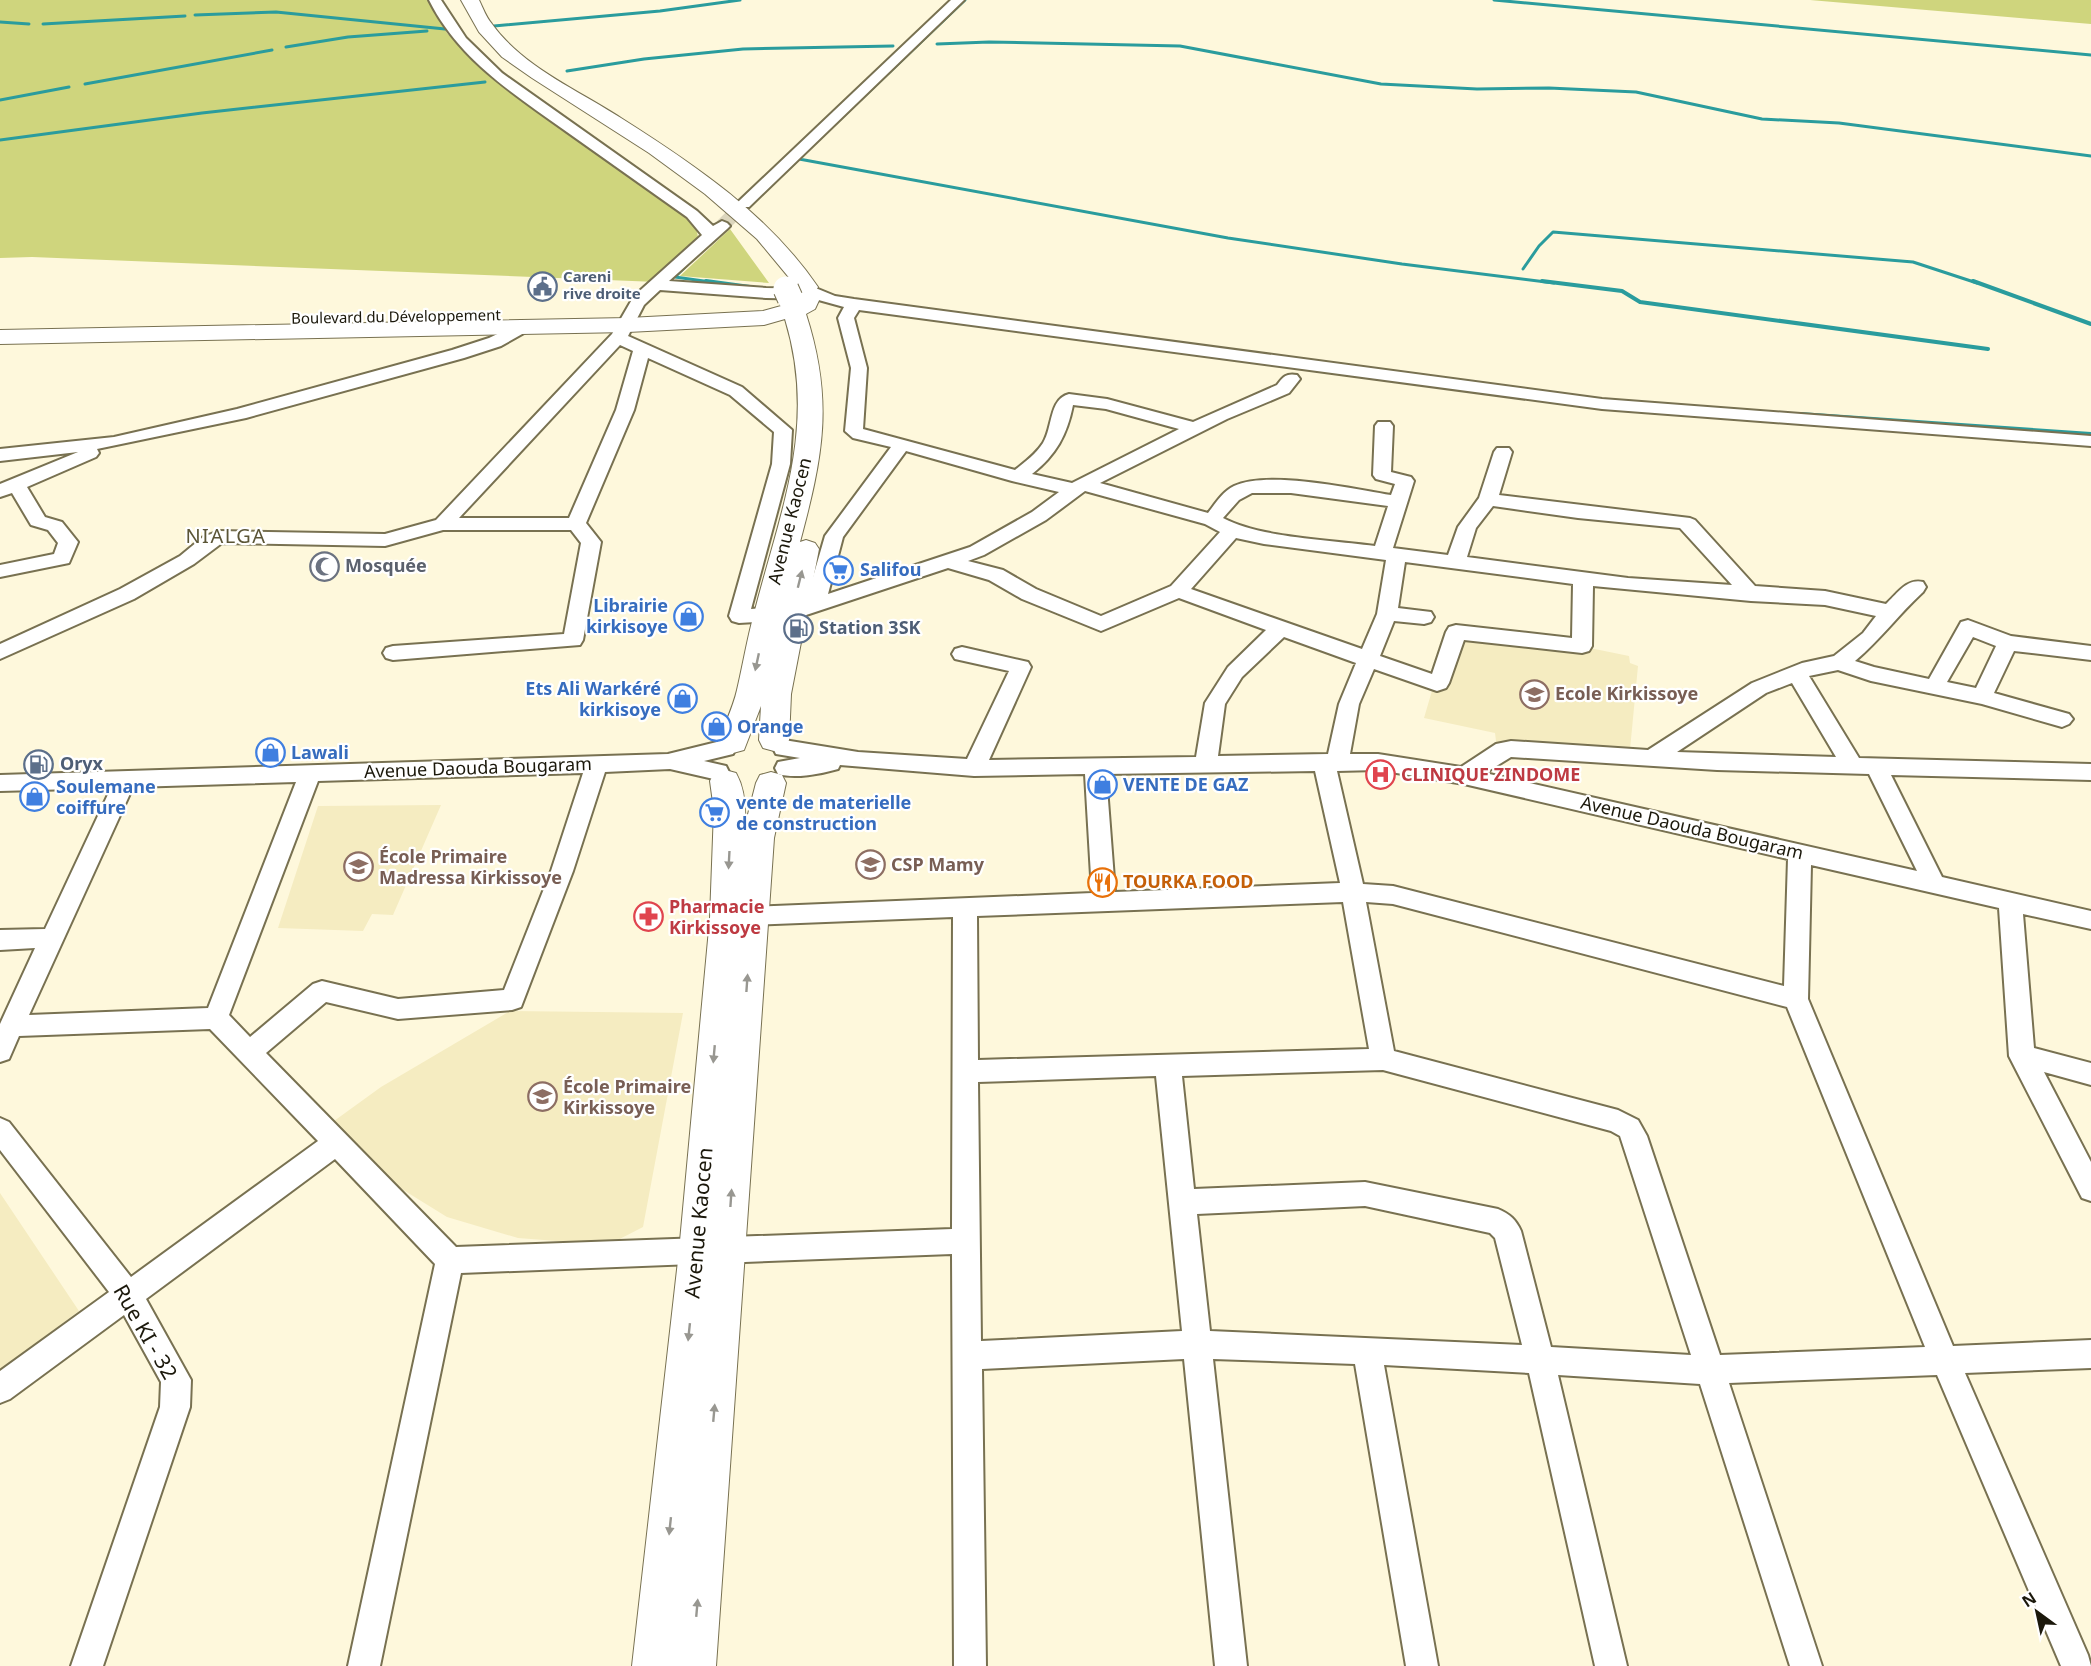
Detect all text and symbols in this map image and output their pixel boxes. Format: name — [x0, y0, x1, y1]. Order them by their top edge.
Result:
place label: Careni rive droite — [563, 266, 641, 303]
public building icon: Careni rive droite — [526, 270, 558, 302]
street label: Boulevard du Développement — [291, 304, 502, 328]
street label: Avenue Kaocen — [762, 455, 816, 587]
district label: NIALGA — [185, 522, 267, 549]
mosque icon: Mosquée — [308, 550, 340, 582]
place label: Mosquée — [345, 553, 427, 577]
supermarket icon: Salifou — [823, 554, 855, 586]
place label: Salifou — [860, 557, 921, 581]
one-way arrow — [795, 569, 805, 588]
place label: Librairie kirkisoye — [586, 593, 668, 638]
shop icon: Librairie kirkisoye — [673, 600, 705, 632]
fuel station icon: Station 3SK — [782, 612, 814, 644]
place label: Station 3SK — [819, 615, 921, 639]
one-way arrow — [752, 653, 761, 672]
place label: Ets Ali Warkéré kirkisoye — [525, 676, 661, 721]
school or university icon: Ecole Kirkissoye — [1518, 678, 1550, 710]
place label: Ecole Kirkissoye — [1555, 681, 1698, 705]
shop icon: Ets Ali Warkéré kirkisoye — [666, 683, 698, 715]
shop icon: Orange — [700, 711, 732, 743]
place label: Orange — [737, 714, 804, 738]
shop icon: Lawali — [254, 737, 286, 769]
place label: Lawali — [291, 740, 349, 764]
fuel station icon: Oryx — [23, 748, 55, 780]
place label: Oryx — [60, 751, 104, 775]
street label: Avenue Daouda Bougaram — [364, 751, 592, 783]
hospital icon: CLINIQUE ZINDOME — [1364, 759, 1396, 791]
place label: CLINIQUE ZINDOME — [1401, 762, 1580, 786]
shop icon: VENTE DE GAZ — [1086, 769, 1118, 801]
place label: VENTE DE GAZ — [1123, 772, 1248, 796]
place label: Soulemane coiffure — [56, 774, 156, 819]
shop icon: Soulemane coiffure — [19, 781, 51, 813]
place label: vente de materielle de construction — [736, 790, 911, 835]
street label: Avenue Daouda Bougaram — [1579, 790, 1806, 864]
supermarket icon: vente de materielle de construction — [699, 797, 731, 829]
place label: École Primaire Madressa Kirkissoye — [379, 844, 562, 889]
school or university icon: CSP Mamy — [854, 849, 886, 881]
one-way arrow — [724, 850, 733, 869]
school or university icon: École Primaire Madressa Kirkissoye — [342, 851, 374, 883]
place label: CSP Mamy — [891, 852, 985, 876]
restaurant icon: TOURKA FOOD — [1086, 866, 1118, 898]
place label: TOURKA FOOD — [1123, 869, 1253, 893]
place label: Pharmacie Kirkissoye — [669, 894, 764, 939]
pharmacy icon: Pharmacie Kirkissoye — [632, 901, 664, 933]
one-way arrow — [742, 973, 752, 992]
one-way arrow — [709, 1044, 719, 1063]
place label: École Primaire Kirkissoye — [563, 1074, 691, 1119]
school or university icon: École Primaire Kirkissoye — [526, 1081, 558, 1113]
street label: Avenue Kaocen — [677, 1146, 719, 1300]
one-way arrow — [726, 1189, 736, 1208]
street label: Rue KI - 32 — [107, 1279, 184, 1384]
one-way arrow — [684, 1322, 694, 1341]
one-way arrow — [709, 1404, 718, 1423]
one-way arrow — [665, 1516, 674, 1535]
north arrow — [2007, 1582, 2067, 1642]
text: N — [2017, 1587, 2040, 1612]
one-way arrow — [692, 1598, 702, 1617]

